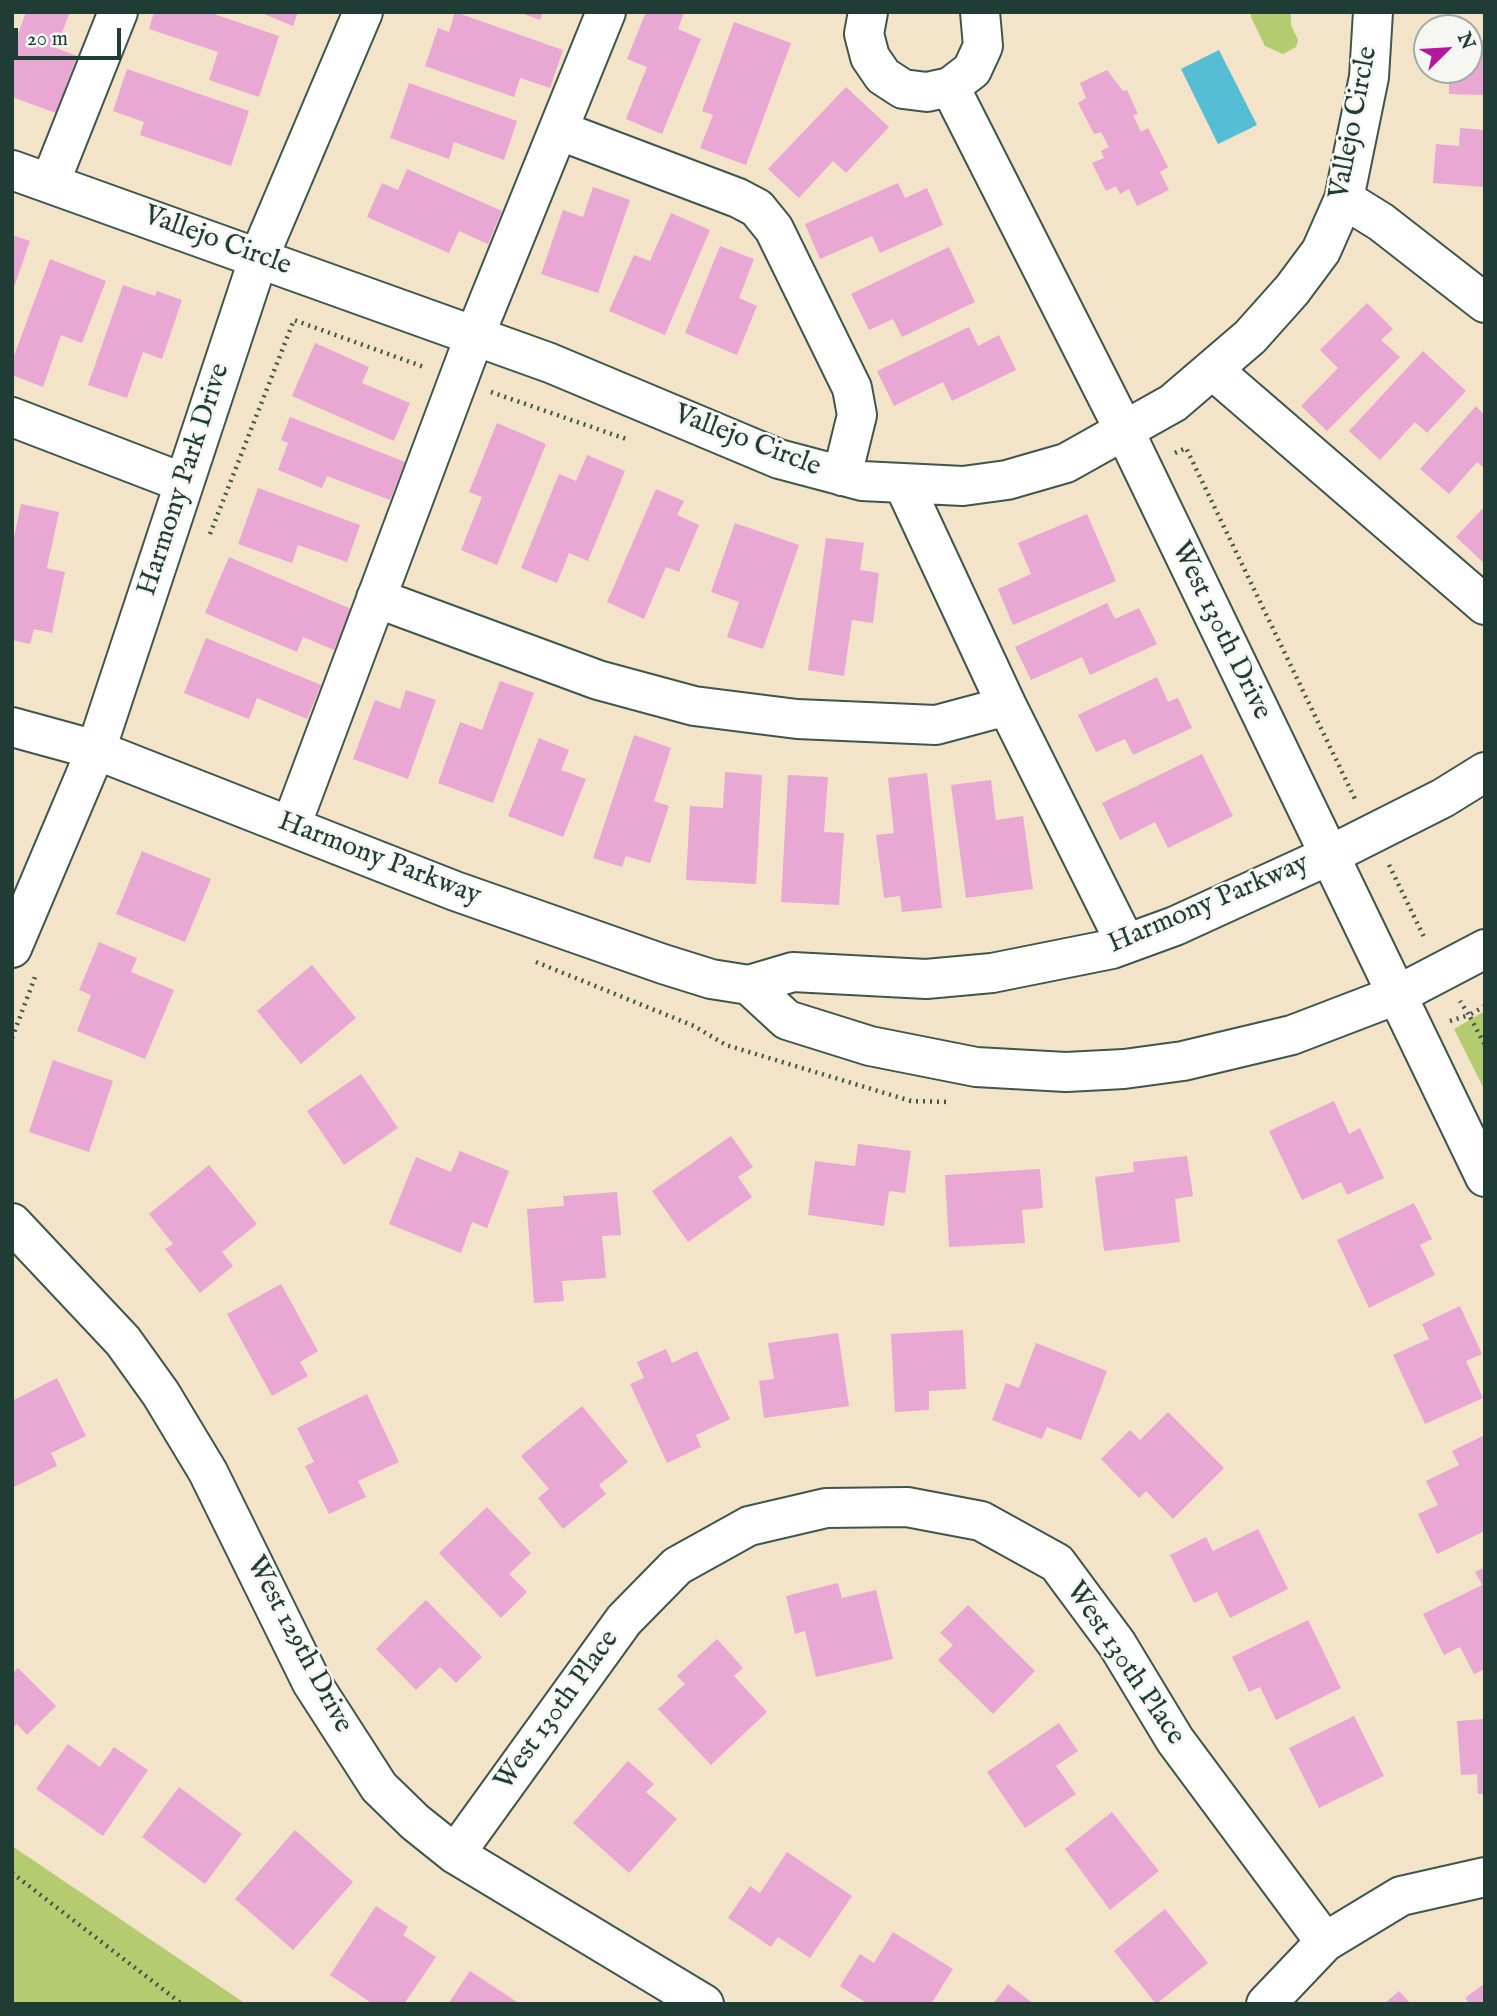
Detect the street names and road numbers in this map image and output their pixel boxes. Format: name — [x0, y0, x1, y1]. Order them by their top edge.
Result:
street label: Vallejo Circle — [1324, 44, 1386, 202]
street label: Vallejo Circle — [139, 200, 295, 284]
street label: Harmony Park Drive — [132, 360, 238, 600]
street label: Vallejo Circle — [669, 399, 825, 485]
street label: West 130th Drive — [1162, 536, 1278, 726]
street label: Harmony Parkway — [273, 806, 485, 914]
street label: Harmony Parkway — [1104, 848, 1314, 962]
street label: West 129th Drive — [237, 1551, 359, 1739]
street label: West 130th Place — [1057, 1576, 1191, 1752]
street label: West 130th Place — [489, 1624, 627, 1798]

